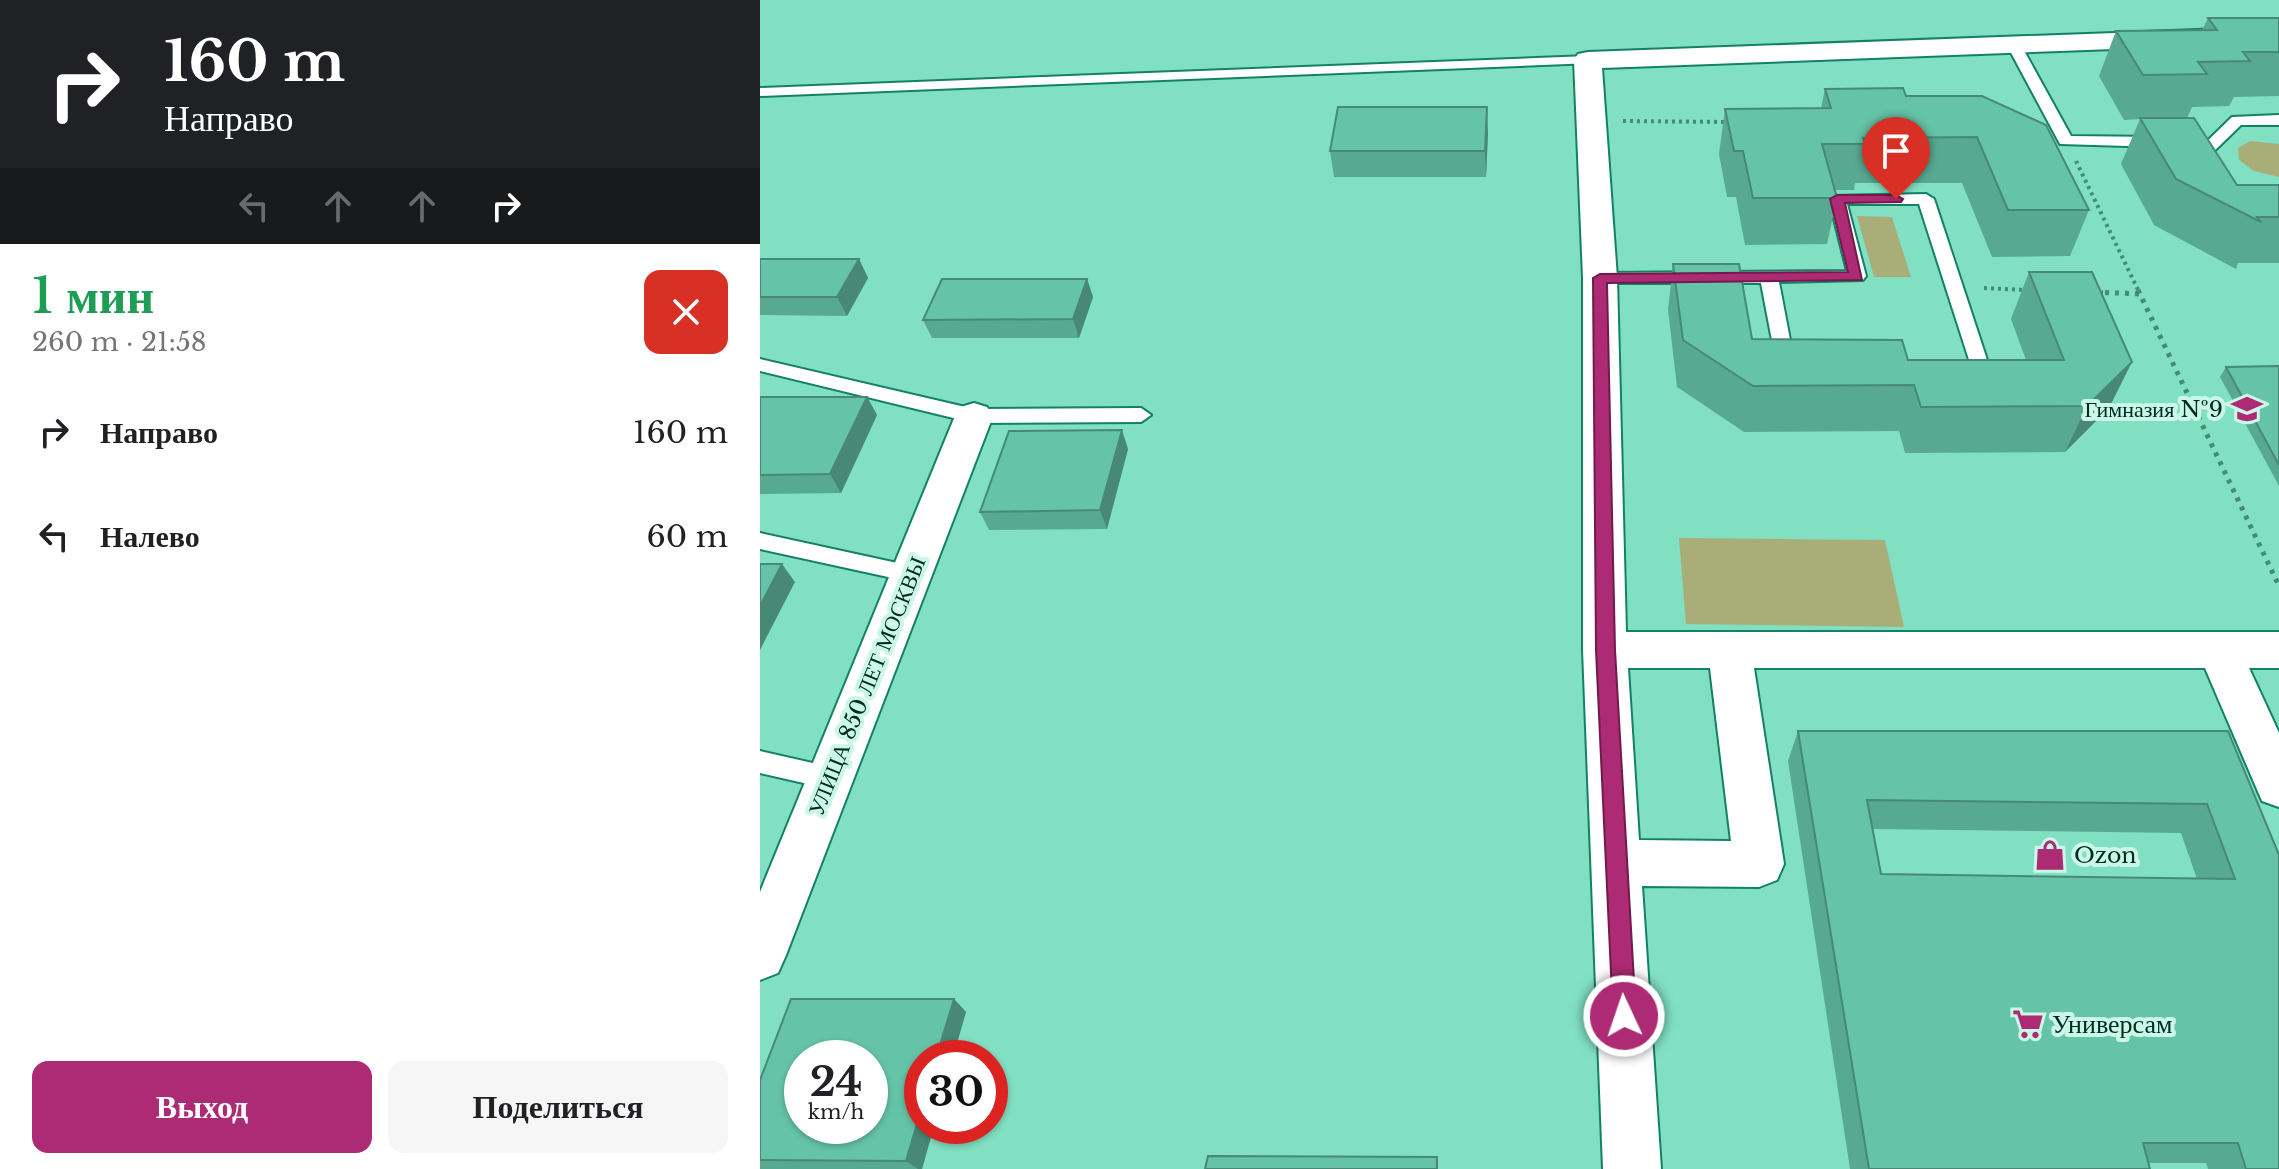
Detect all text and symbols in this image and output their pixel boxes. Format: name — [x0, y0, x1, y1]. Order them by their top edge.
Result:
text: 160 m — [164, 27, 345, 96]
icon: right — [32, 32, 136, 136]
text: Направо — [164, 96, 294, 141]
pin — [1862, 117, 1930, 199]
icon: arrive — [1874, 129, 1918, 173]
icon: left — [232, 184, 276, 228]
icon: ahead — [316, 184, 360, 228]
icon: ahead — [400, 184, 444, 228]
icon: right — [484, 184, 528, 228]
text: 1 мин — [32, 266, 154, 326]
button: close — [644, 270, 728, 354]
text: 260 m · 21:58 — [32, 326, 207, 358]
school or university icon: Гимназия №9 — [2230, 392, 2264, 426]
place label: Гимназия №9 — [2085, 396, 2223, 423]
icon: right — [32, 410, 76, 454]
text: Направо — [100, 414, 218, 451]
text: 160 m — [633, 414, 728, 451]
icon: left — [32, 514, 76, 558]
text: Налево — [100, 518, 200, 555]
text: 60 m — [646, 518, 728, 555]
street label: УЛИЦА 850 ЛЕТ МОСКВЫ — [803, 553, 931, 819]
shop icon: Ozon — [2033, 838, 2067, 872]
place label: Ozon — [2074, 842, 2136, 869]
position arrow — [1582, 974, 1666, 1058]
supermarket icon: Универсам — [2011, 1007, 2045, 1041]
place label: Универсам — [2052, 1008, 2172, 1040]
speed limit sign: 30 — [904, 1040, 1008, 1144]
text: 24 — [810, 1057, 862, 1107]
button: Выход — [32, 1061, 372, 1153]
button: Поделиться — [388, 1061, 728, 1153]
text: km/h — [808, 1100, 864, 1124]

